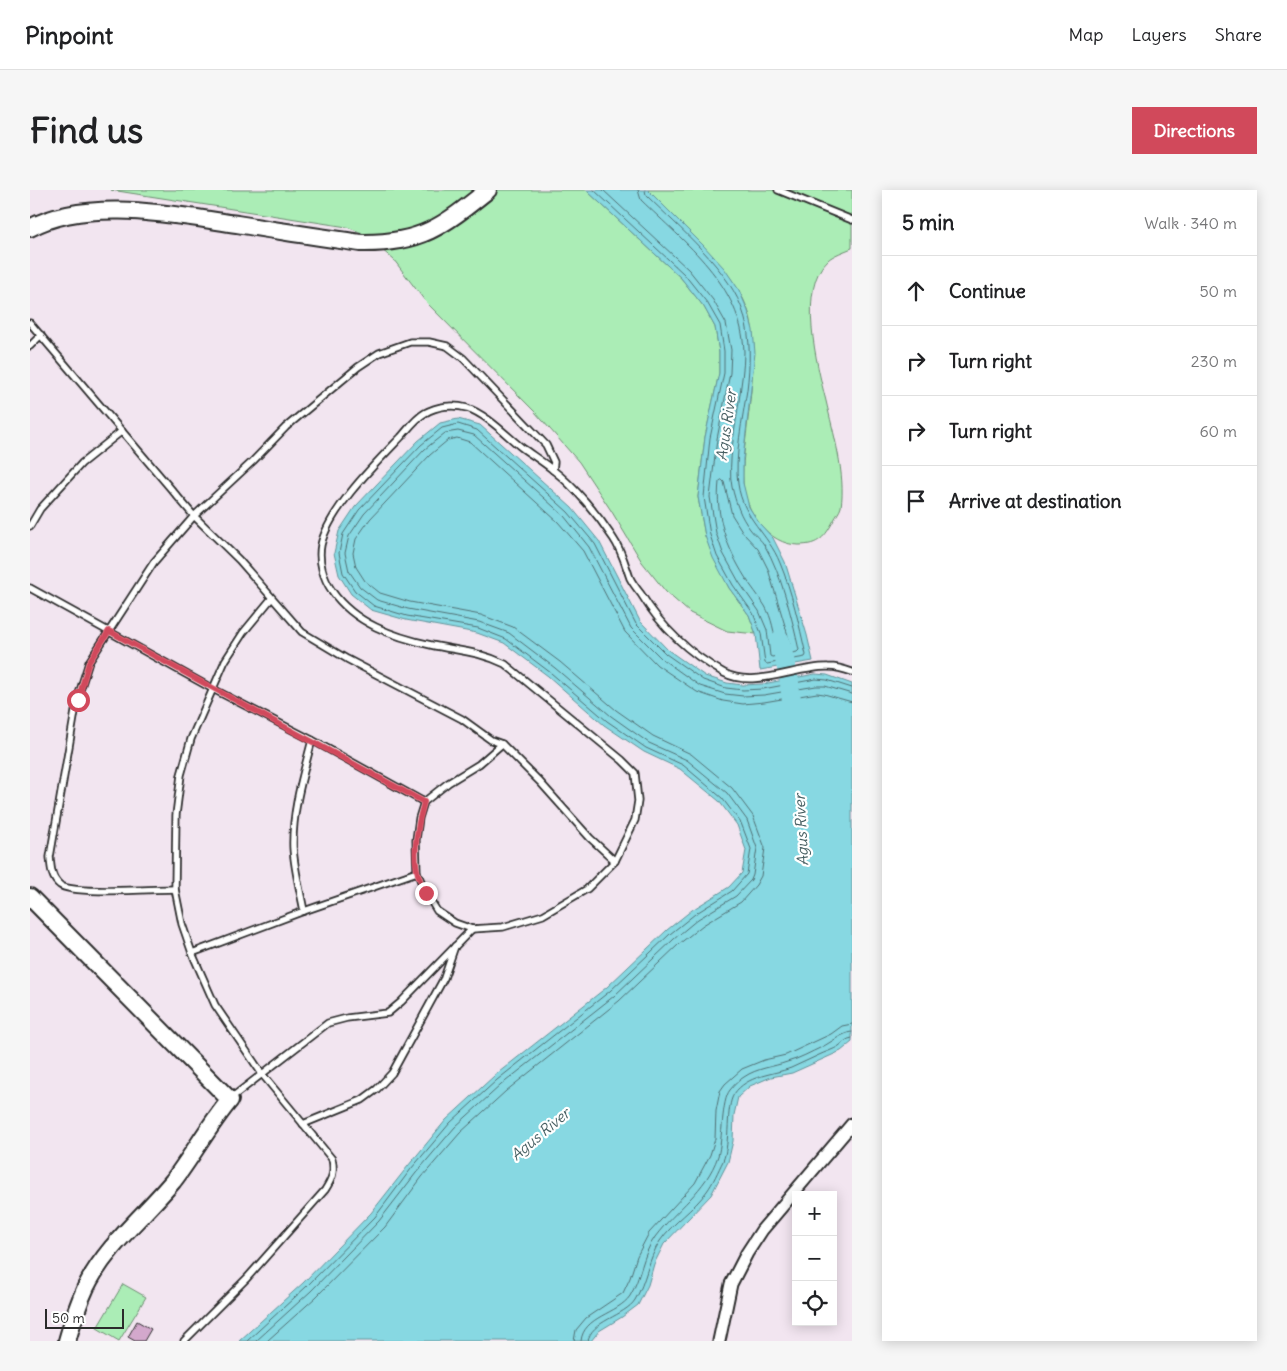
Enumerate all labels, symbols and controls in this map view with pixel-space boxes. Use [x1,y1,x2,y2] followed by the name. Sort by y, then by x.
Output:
[25,20,113,50] text: Pinpoint
[1068,23,1103,46] text: Map
[1131,23,1187,46] text: Layers
[1215,23,1262,46] text: Share
[1132,107,1257,154] button: Directions
[30,108,143,152] text: Find us
[902,209,954,236] text: 5 min
[1144,213,1237,233] text: Walk · 340 m
[902,277,930,305] icon: ahead
[949,279,1026,303] text: Continue
[1199,281,1237,301] text: 50 m
[902,347,930,375] icon: right
[949,349,1032,373] text: Turn right
[1191,351,1237,371] text: 230 m
[712,386,741,462] water label: Agus River
[902,417,930,445] icon: right
[949,419,1032,443] text: Turn right
[1199,421,1237,441] text: 60 m
[902,487,930,515] icon: arrive
[949,489,1122,513] text: Arrive at destination
[67,689,90,712] route start
[790,792,812,866] water label: Agus River
[415,882,438,905] route end
[506,1103,575,1164] water label: Agus River
[792,1191,837,1326] map controls
[792,1191,837,1236] button: +
[792,1236,837,1281] button: −
[792,1281,837,1326] button: locate
[45,1306,124,1329] scale bar
[52,1309,85,1327] text: 50 m

